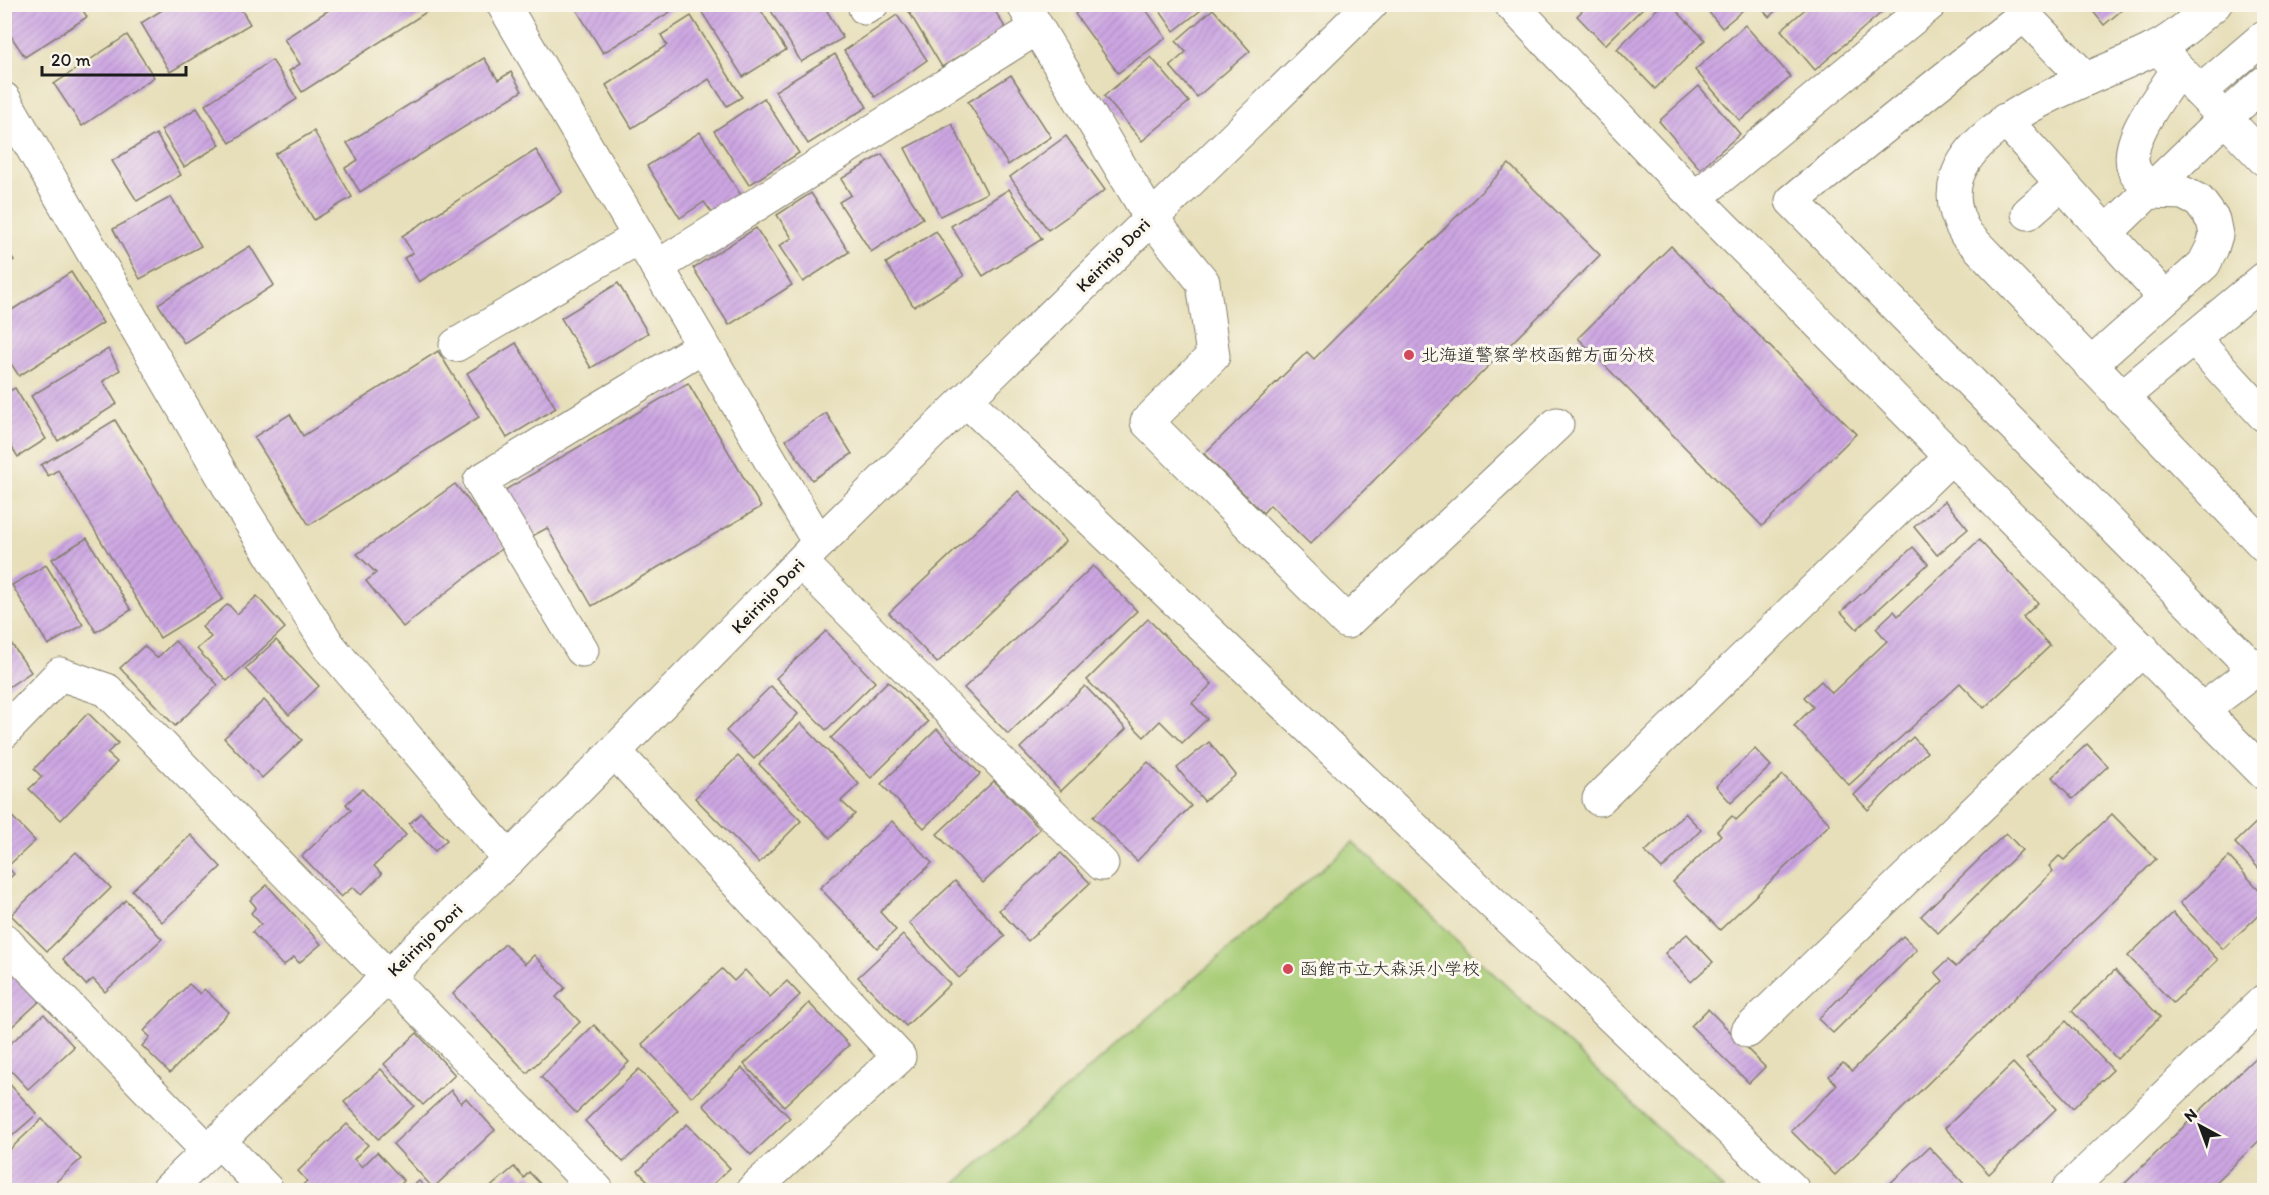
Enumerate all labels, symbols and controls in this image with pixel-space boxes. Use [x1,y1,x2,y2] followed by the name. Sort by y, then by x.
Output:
[42,39,186,77] scale bar
[51,49,91,71] text: 20 m
[1071,213,1155,297] street label: Keirinjo Dori
[1421,344,1655,366] place label: 北海道警察学校函館方面分校
[1402,348,1416,362] marker: 北海道警察学校函館方面分校
[727,554,809,638] street label: Keirinjo Dori
[383,899,467,981] street label: Keirinjo Dori
[1300,958,1480,980] place label: 函館市立大森浜小学校
[1281,962,1295,976] marker: 函館市立大森浜小学校
[2170,1096,2230,1156] north arrow
[2180,1104,2201,1126] text: N

